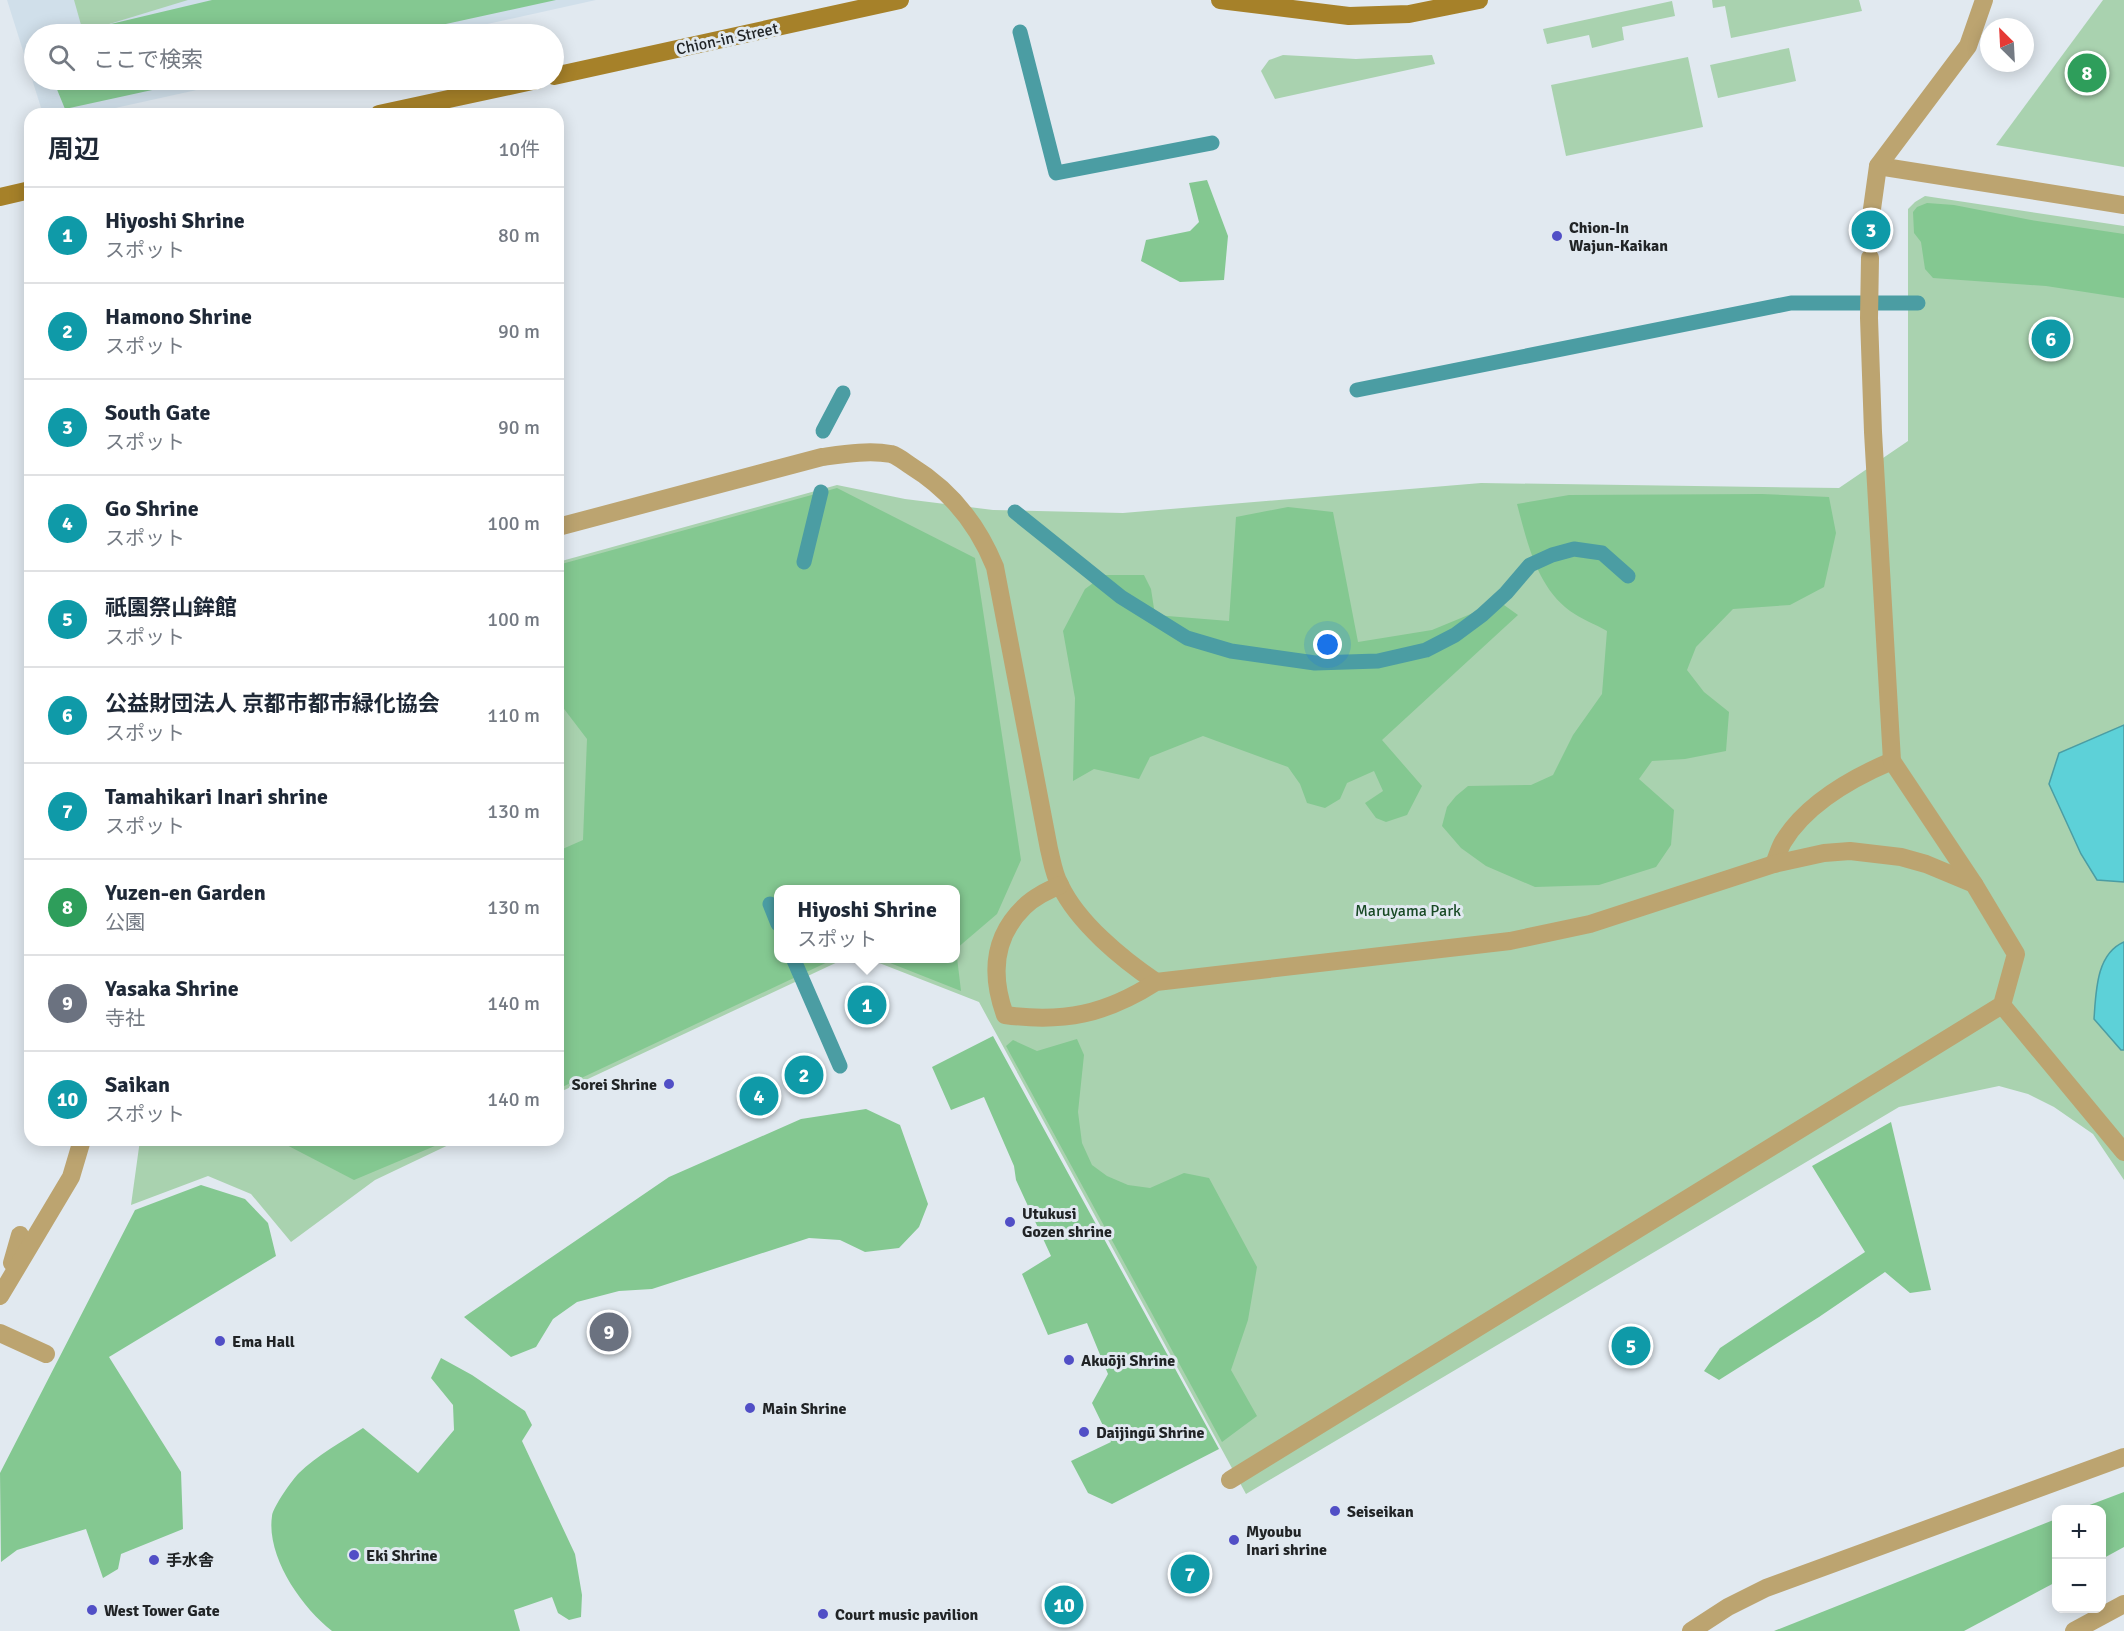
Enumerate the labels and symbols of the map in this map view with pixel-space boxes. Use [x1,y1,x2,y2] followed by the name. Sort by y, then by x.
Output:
[674,18,780,60] street label: Chion-in Street
[1980,18,2034,72] north arrow
[2068,50,2106,96] pin: 8
[1852,208,1890,252] pin: 3
[1569,218,1668,256] place label: Chion-In Wajun-Kaikan
[1550,229,1564,243] marker: Chion-In Wajun-Kaikan
[2032,316,2070,362] pin: 6
[1313,630,1342,659] your location
[1355,901,1461,921] park label: Maruyama Park
[848,982,886,1028] pin: 1
[784,1052,824,1098] pin: 2
[740,1074,778,1118] pin: 4
[572,1075,657,1095] place label: Sorei Shrine
[662,1077,676,1091] marker: Sorei Shrine
[1022,1204,1112,1242] place label: Utukusi Gozen shrine
[1003,1215,1017,1229] marker: Utukusi Gozen shrine
[590,1310,628,1354] pin: 9
[1612,1324,1650,1368] pin: 5
[232,1332,295,1352] place label: Ema Hall
[213,1334,227,1348] marker: Ema Hall
[1081,1351,1175,1371] place label: Akuōji Shrine
[1062,1353,1076,1367] marker: Akuōji Shrine
[762,1399,846,1419] place label: Main Shrine
[743,1401,757,1415] marker: Main Shrine
[1096,1423,1205,1443] place label: Daijingū Shrine
[1077,1425,1091,1439] marker: Daijingū Shrine
[1347,1502,1414,1522] place label: Seiseikan
[1328,1504,1342,1518] marker: Seiseikan
[1246,1522,1327,1560] place label: Myoubu Inari shrine
[1227,1533,1241,1547] marker: Myoubu Inari shrine
[366,1546,438,1566] place label: Eki Shrine
[347,1548,361,1562] marker: Eki Shrine
[166,1551,214,1571] place label: 手水舎
[1170,1552,1210,1596] pin: 7
[147,1553,161,1567] marker: 手水舎
[1044,1582,1084,1628] pin: 10
[104,1601,220,1621] place label: West Tower Gate
[85,1603,99,1617] marker: West Tower Gate
[835,1605,979,1625] place label: Court music pavilion
[816,1607,830,1621] marker: Court music pavilion

